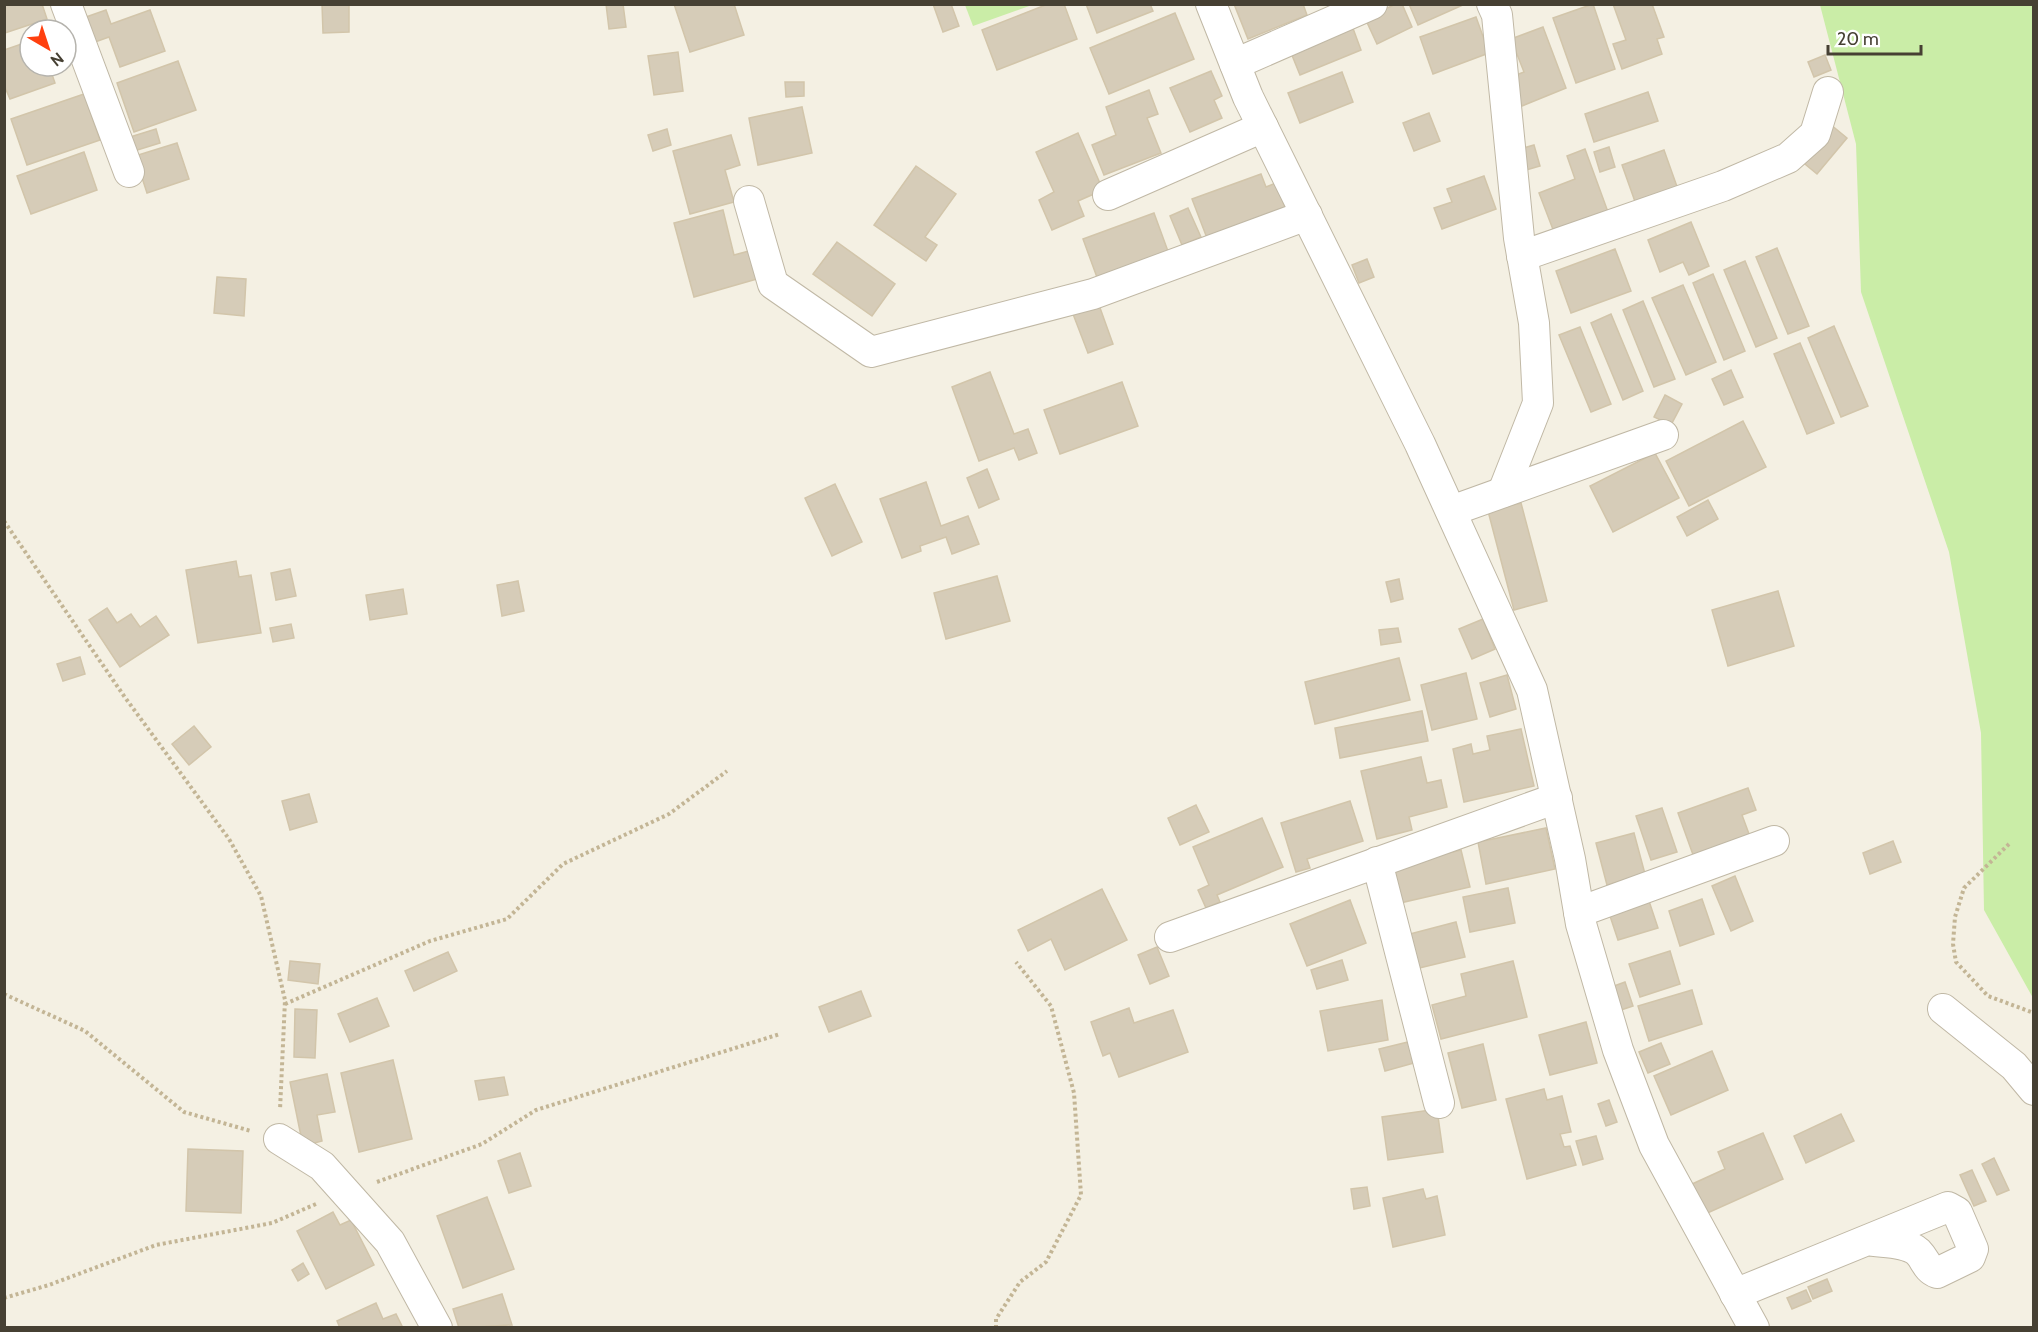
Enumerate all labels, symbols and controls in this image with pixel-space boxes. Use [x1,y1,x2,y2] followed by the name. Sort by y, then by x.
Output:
[18,18,78,78] north arrow
[1828,18,1921,56] scale bar
[1837,28,1879,50] text: 20 m
[47,48,67,70] text: N

